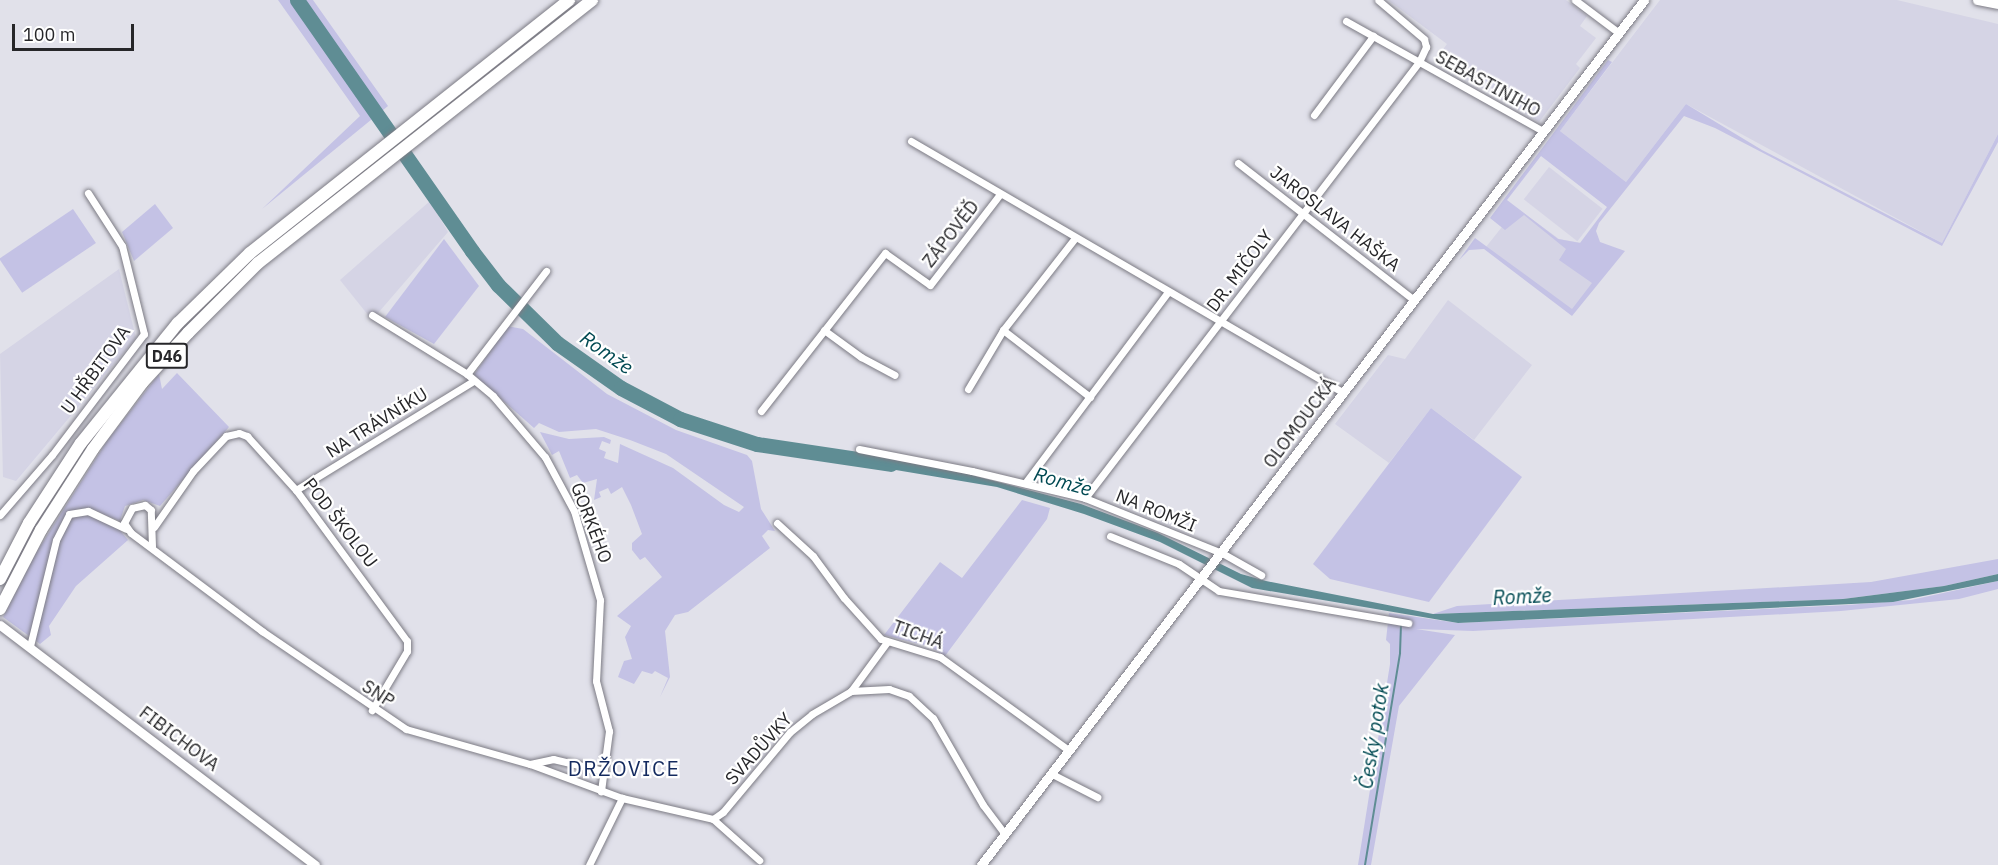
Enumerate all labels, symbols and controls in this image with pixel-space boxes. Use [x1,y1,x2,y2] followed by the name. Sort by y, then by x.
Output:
[15,12,136,50] scale bar
[23,23,75,46] text: 100 m
[1432,46,1544,122] street label: SEBASTINIHO
[1266,162,1404,276] street label: JAROSLAVA HAŠKA
[918,196,984,272] street label: ZÁPOVĚĎ
[1202,226,1278,316] street label: DR. MIČOLY
[57,322,135,418] street label: U HŘBITOVA
[576,325,638,379] water label: Romže
[144,343,190,369] road number: D46
[1259,374,1341,472] street label: OLOMOUCKÁ
[322,383,432,463] street label: NA TRÁVNÍKU
[1031,461,1095,501] water label: Romže
[298,474,382,572] street label: POD ŠKOLOU
[566,480,616,566] street label: GORKÉHO
[1113,485,1199,537] street label: NA ROMŽI
[1492,582,1552,610] water label: Romže
[889,616,947,654] street label: TICHÁ
[358,676,398,712] street label: SNP
[1353,682,1393,790] water label: Český potok
[135,702,223,776] street label: FIBICHOVA
[721,709,797,789] street label: SVADŮVKY
[568,755,680,781] district label: DRŽOVICE

